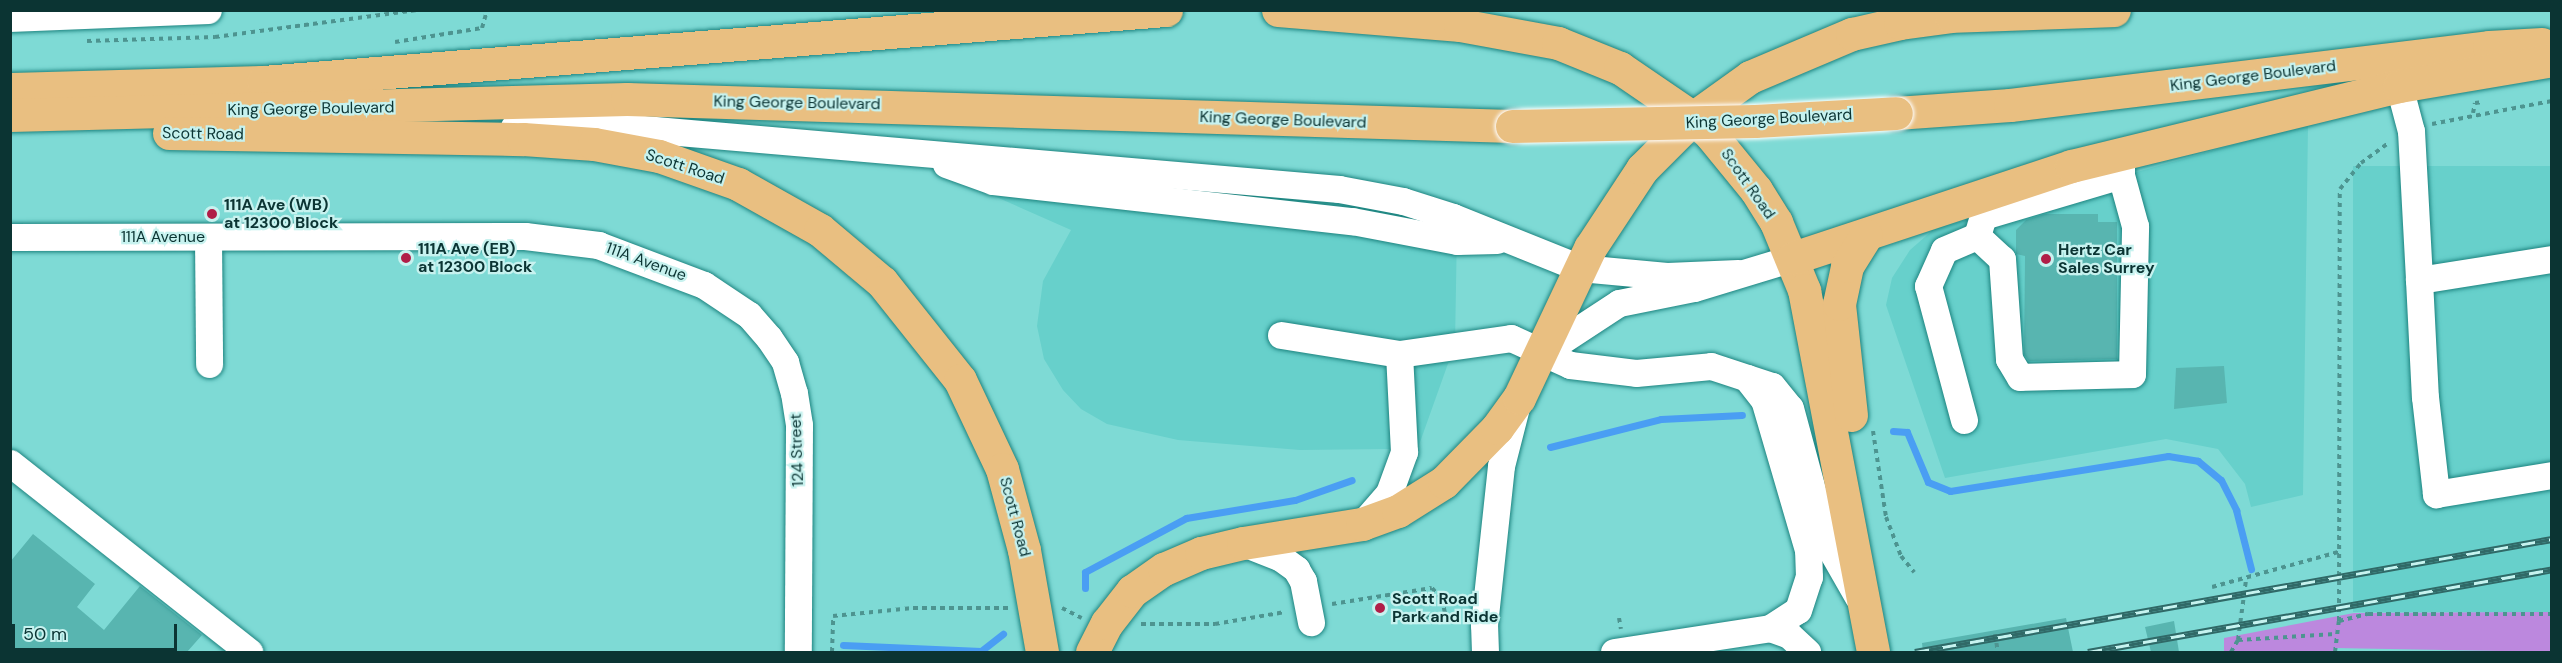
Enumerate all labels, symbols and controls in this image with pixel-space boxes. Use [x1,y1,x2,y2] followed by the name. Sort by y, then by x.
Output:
[2169,56,2337,96] street label: King George Boulevard
[713,92,881,114] street label: King George Boulevard
[227,98,395,120] street label: King George Boulevard
[1685,105,1853,133] street label: King George Boulevard
[1199,107,1367,133] street label: King George Boulevard
[162,124,244,144] street label: Scott Road
[643,145,727,189] street label: Scott Road
[1717,145,1779,223] street label: Scott Road
[224,195,338,233] place label: 111A Ave (WB) at 12300 Block
[205,207,219,221] marker: 111A Ave (WB) at 12300 Block
[121,227,205,247] street label: 111A Avenue
[418,239,532,277] place label: 111A Ave (EB) at 12300 Block
[603,239,689,285] street label: 111A Avenue
[2058,240,2155,278] place label: Hertz Car Sales Surrey
[399,251,413,265] marker: 111A Ave (EB) at 12300 Block
[2039,252,2053,266] marker: Hertz Car Sales Surrey
[786,413,808,487] street label: 124 Street
[995,475,1035,559] street label: Scott Road
[1392,589,1498,627] place label: Scott Road Park and Ride
[1373,601,1387,615] marker: Scott Road Park and Ride
[15,612,180,650] scale bar
[23,622,67,646] text: 50 m

